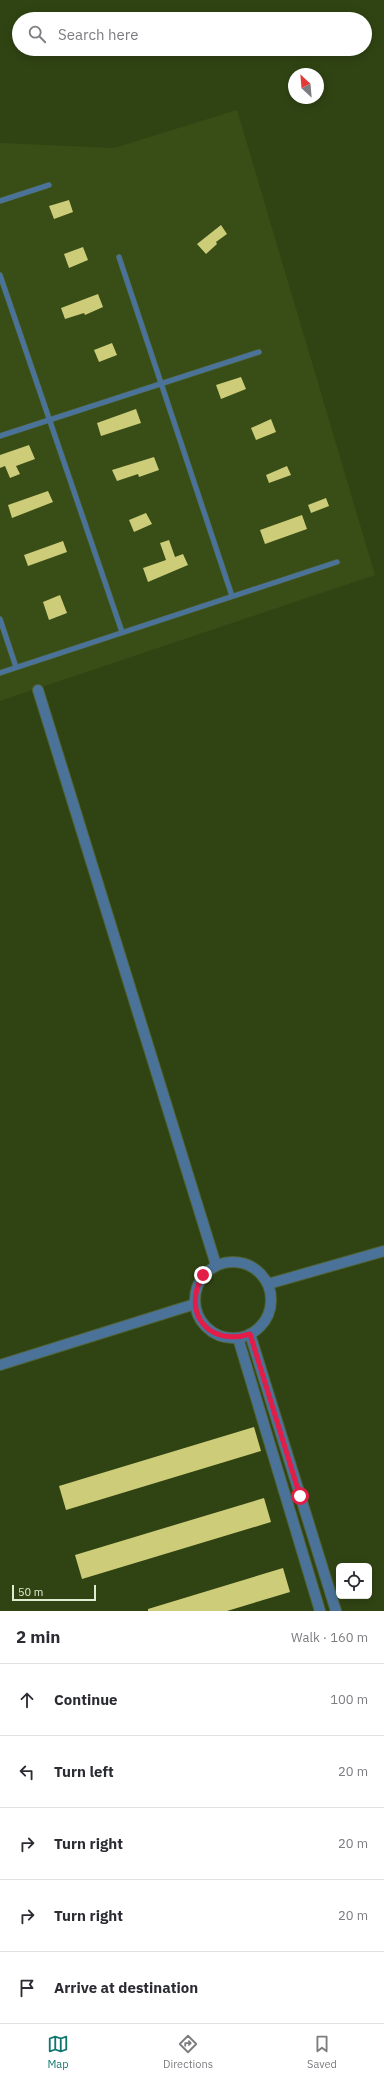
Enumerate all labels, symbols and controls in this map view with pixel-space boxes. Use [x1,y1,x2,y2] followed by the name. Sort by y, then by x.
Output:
[12,12,372,56] search box
[26,23,48,45] icon: search
[58,25,138,44] text: Search here
[288,68,324,104] north arrow
[194,1266,212,1284] route end
[291,1487,309,1505] route start
[336,1563,372,1599] map controls
[336,1563,372,1599] button: locate
[12,1583,96,1602] scale bar
[18,1585,43,1599] text: 50 m
[16,1626,60,1648] text: 2 min
[291,1629,368,1646] text: Walk · 160 m
[16,1689,38,1711] icon: ahead
[54,1690,118,1709] text: Continue
[330,1691,368,1708] text: 100 m
[16,1761,38,1783] icon: left
[54,1762,114,1781] text: Turn left
[338,1763,368,1780] text: 20 m
[16,1833,38,1855] icon: right
[54,1834,123,1853] text: Turn right
[338,1835,368,1852] text: 20 m
[16,1905,38,1927] icon: right
[54,1906,123,1925] text: Turn right
[338,1907,368,1924] text: 20 m
[16,1977,38,1999] icon: arrive
[54,1978,198,1997] text: Arrive at destination
[47,2033,69,2071] tab: Map
[163,2033,213,2071] tab: Directions
[307,2033,337,2071] tab: Saved

